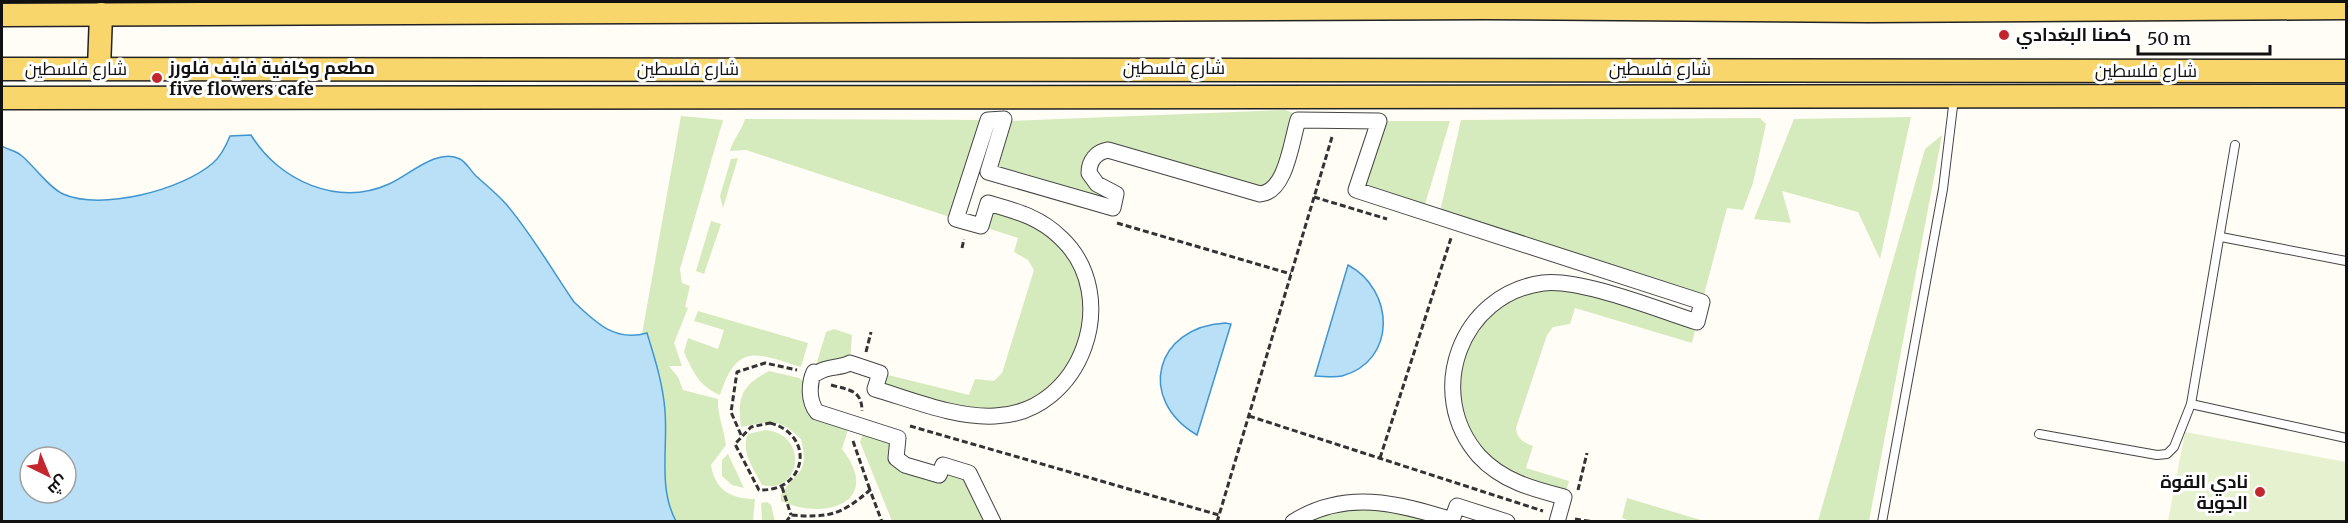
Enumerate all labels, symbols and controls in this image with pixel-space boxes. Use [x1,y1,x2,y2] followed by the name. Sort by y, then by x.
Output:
[2138,18,2270,56] scale bar
[2016,23,2131,49] place label: كصنا البغدادي
[2147,27,2191,50] text: 50 m
[1997,28,2011,42] marker: كصنا البغدادي
[168,56,375,100] place label: مطعم وكافية فايف فلورز five flowers cafe
[1123,56,1225,80] street label: شارع فلسطين
[25,57,127,81] street label: شارع فلسطين
[637,57,739,81] street label: شارع فلسطين
[1609,57,1711,81] street label: شارع فلسطين
[2095,59,2197,83] street label: شارع فلسطين
[150,71,164,85] marker: مطعم وكافية فايف فلورز five flowers cafe
[18,445,78,505] north arrow
[2160,470,2248,514] place label: نادي القوة الجوية
[44,472,73,500] text: ش
[2253,485,2267,499] marker: نادي القوة الجوية

